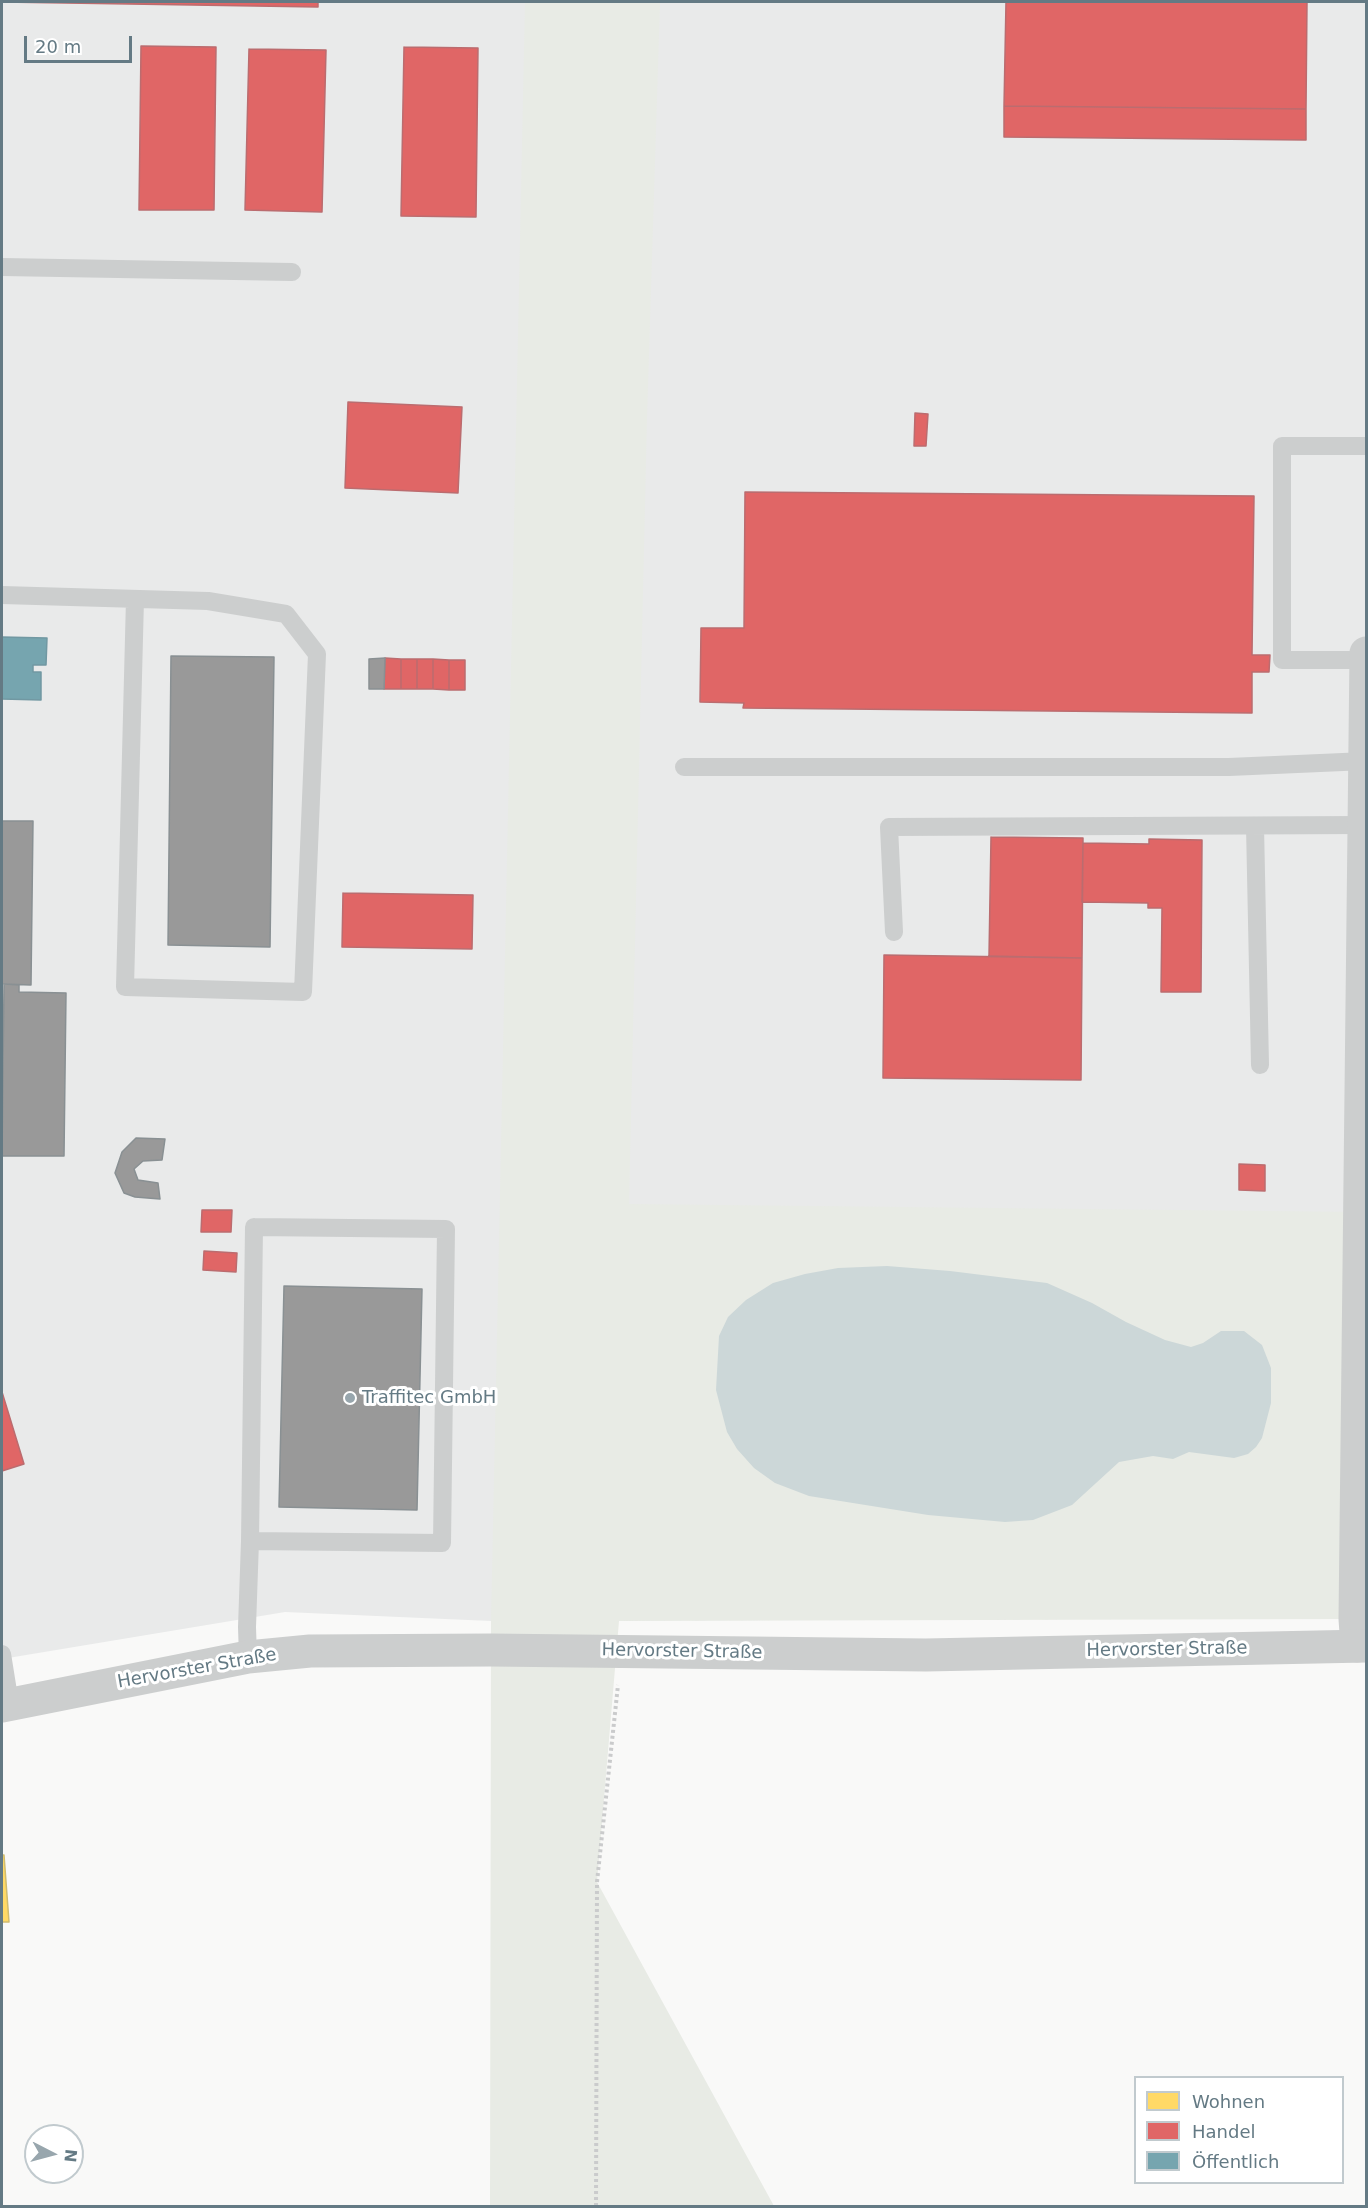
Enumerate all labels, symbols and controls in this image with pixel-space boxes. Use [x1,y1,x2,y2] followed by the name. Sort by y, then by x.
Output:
[27,24,135,62] scale bar
[35,36,81,57] text: 20 m
[362,1387,496,1409] place label: Traffitec GmbH
[343,1391,357,1405] marker: Traffitec GmbH
[1086,1638,1248,1662] street label: Hervorster Straße
[601,1640,763,1664] street label: Hervorster Straße
[116,1644,278,1694] street label: Hervorster Straße
[1134,2076,1344,2184] legend
[1192,2091,1265,2112] text: Wohnen
[1192,2121,1255,2142] text: Handel
[24,2124,84,2184] north arrow
[60,2148,81,2163] text: N
[1192,2151,1279,2172] text: Öffentlich

